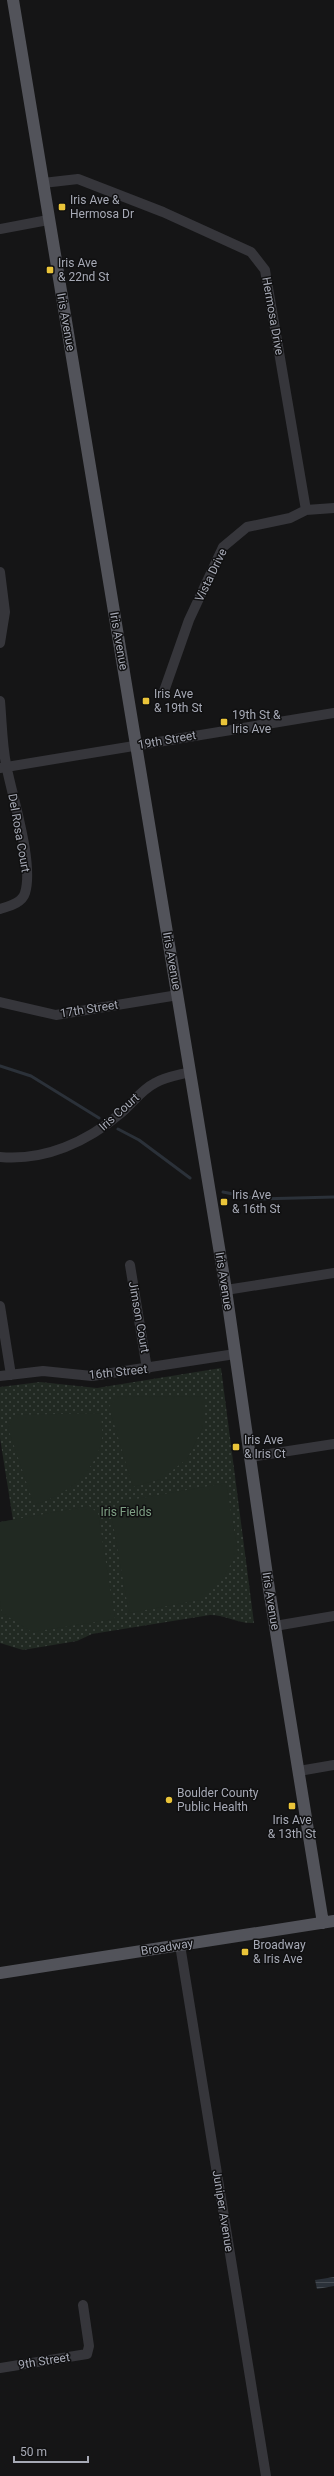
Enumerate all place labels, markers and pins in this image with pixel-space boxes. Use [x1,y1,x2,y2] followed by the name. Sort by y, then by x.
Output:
[70,193,134,221] place label: Iris Ave & Hermosa Dr
[57,202,67,212] marker: Iris Ave & Hermosa Dr
[58,256,109,284] place label: Iris Ave & 22nd St
[45,265,55,275] marker: Iris Ave & 22nd St
[154,687,203,715] place label: Iris Ave & 19th St
[141,696,151,706] marker: Iris Ave & 19th St
[232,708,281,736] place label: 19th St & Iris Ave
[219,717,229,727] marker: 19th St & Iris Ave
[232,1188,281,1216] place label: Iris Ave & 16th St
[219,1197,229,1207] marker: Iris Ave & 16th St
[244,1433,286,1461] place label: Iris Ave & Iris Ct
[231,1442,241,1452] marker: Iris Ave & Iris Ct
[177,1786,259,1814] place label: Boulder County Public Health
[164,1795,174,1805] marker: Boulder County Public Health
[287,1801,297,1811] marker: Iris Ave & 13th St
[268,1813,316,1841] place label: Iris Ave & 13th St
[253,1938,306,1966] place label: Broadway & Iris Ave
[240,1947,250,1957] marker: Broadway & Iris Ave

